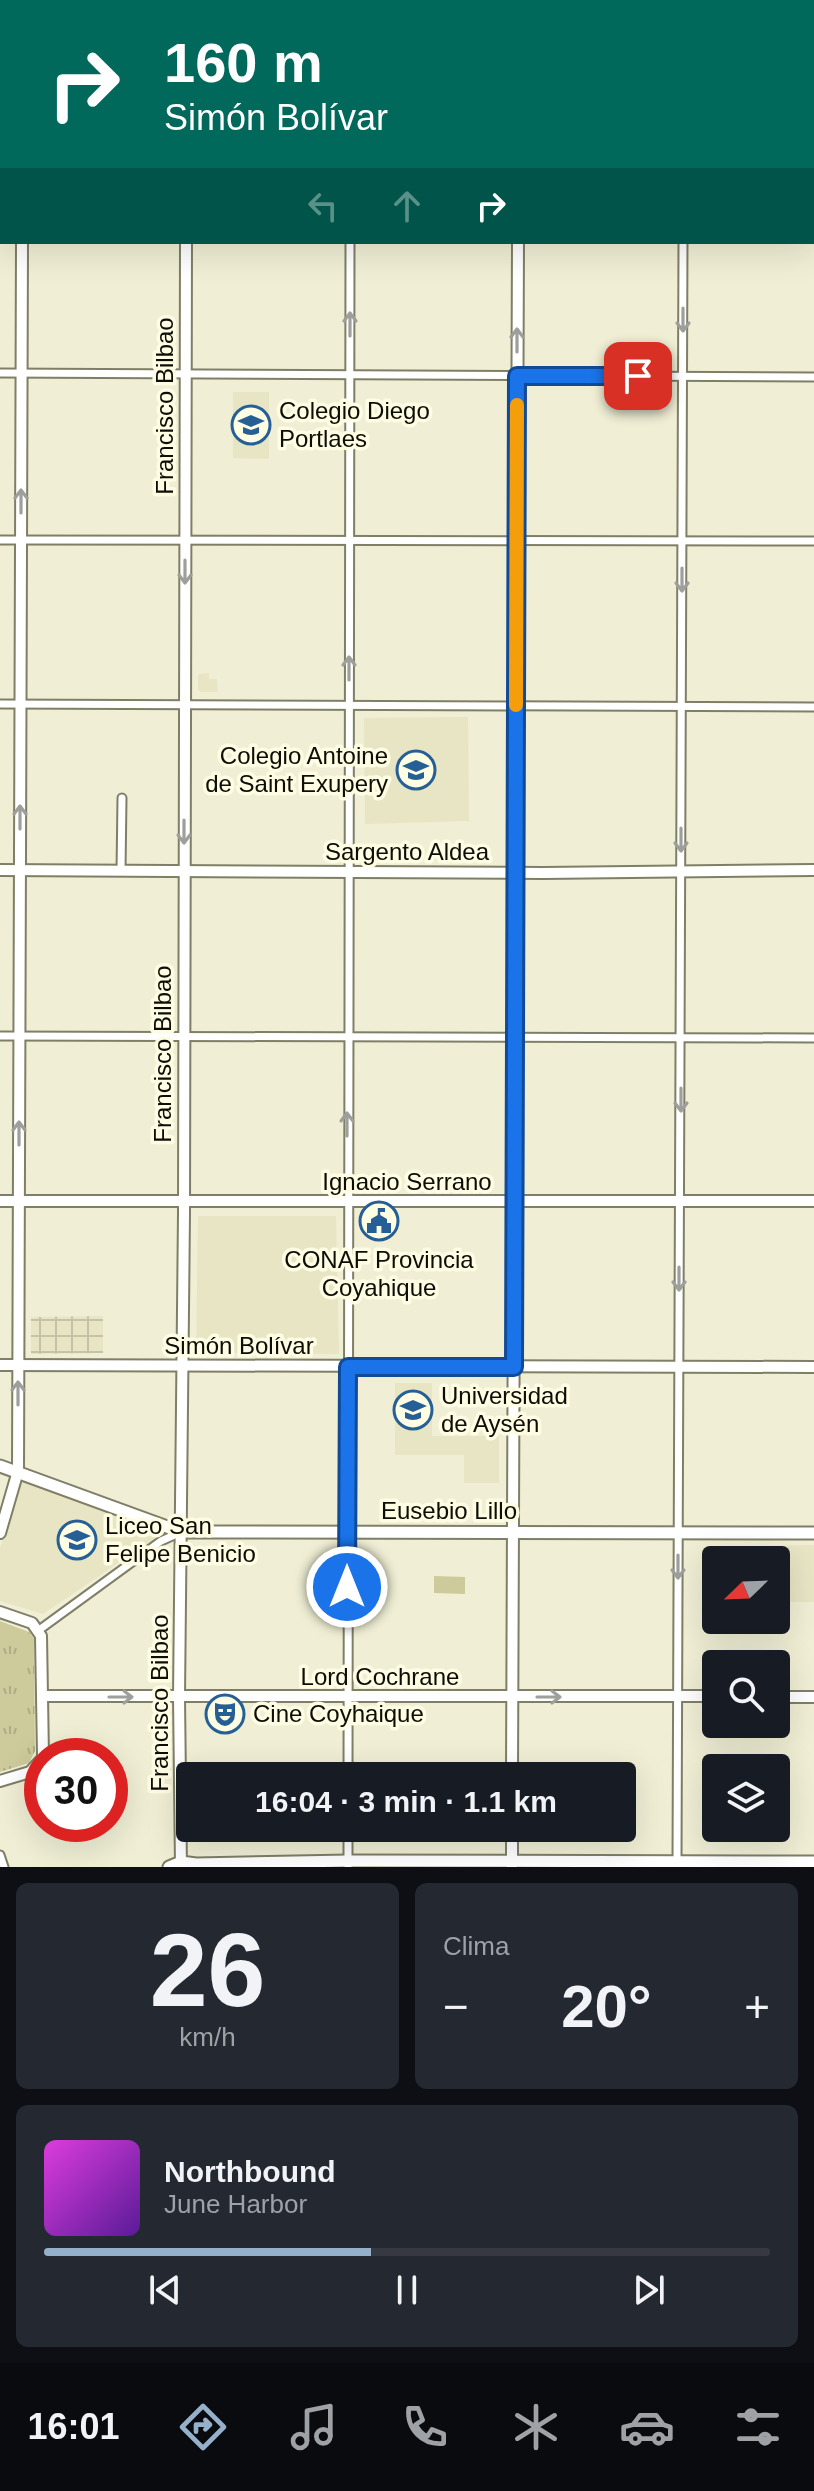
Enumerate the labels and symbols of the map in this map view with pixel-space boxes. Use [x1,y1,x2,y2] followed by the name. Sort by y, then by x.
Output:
[675,306,691,333] one-way arrow
[342,311,358,338] one-way arrow
[151,317,178,495] street label: Francisco Bilbao
[509,327,525,354] one-way arrow
[604,342,672,410] pin
[279,397,430,452] place label: Colegio Diego Portlaes
[230,404,272,446] school or university icon: Colegio Diego Portlaes
[13,488,29,515] one-way arrow
[177,558,193,585] one-way arrow
[674,566,690,593] one-way arrow
[341,655,357,682] one-way arrow
[205,742,388,797] place label: Colegio Antoine de Saint Exupery
[395,749,437,791] school or university icon: Colegio Antoine de Saint Exupery
[12,804,28,831] one-way arrow
[176,818,192,845] one-way arrow
[673,826,689,853] one-way arrow
[325,838,490,865] street label: Sargento Aldea
[149,965,176,1143] street label: Francisco Bilbao
[673,1086,688,1113] one-way arrow
[339,1111,355,1138] one-way arrow
[11,1120,27,1147] one-way arrow
[322,1168,492,1195] street label: Ignacio Serrano
[358,1200,400,1242] public building icon: CONAF Provincia Coyahique
[284,1246,474,1301] place label: CONAF Provincia Coyahique
[671,1265,687,1292] one-way arrow
[164,1332,314,1359] street label: Simón Bolívar
[10,1380,26,1407] one-way arrow
[441,1382,568,1437] place label: Universidad de Aysén
[392,1389,434,1431] school or university icon: Universidad de Aysén
[381,1497,517,1524] street label: Eusebio Lillo
[105,1512,256,1567] place label: Liceo San Felipe Benicio
[56,1519,98,1561] school or university icon: Liceo San Felipe Benicio
[305,1545,389,1629] position arrow
[702,1546,790,1634] north arrow
[670,1553,686,1580] one-way arrow
[146,1614,173,1792] street label: Francisco Bilbao
[301,1663,459,1690] street label: Lord Cochrane
[107,1689,134,1705] one-way arrow
[535,1689,562,1705] one-way arrow
[204,1693,246,1735] theatre icon: Cine Coyhaique
[253,1700,424,1727] place label: Cine Coyhaique
[24,1738,128,1842] speed limit sign: 30

